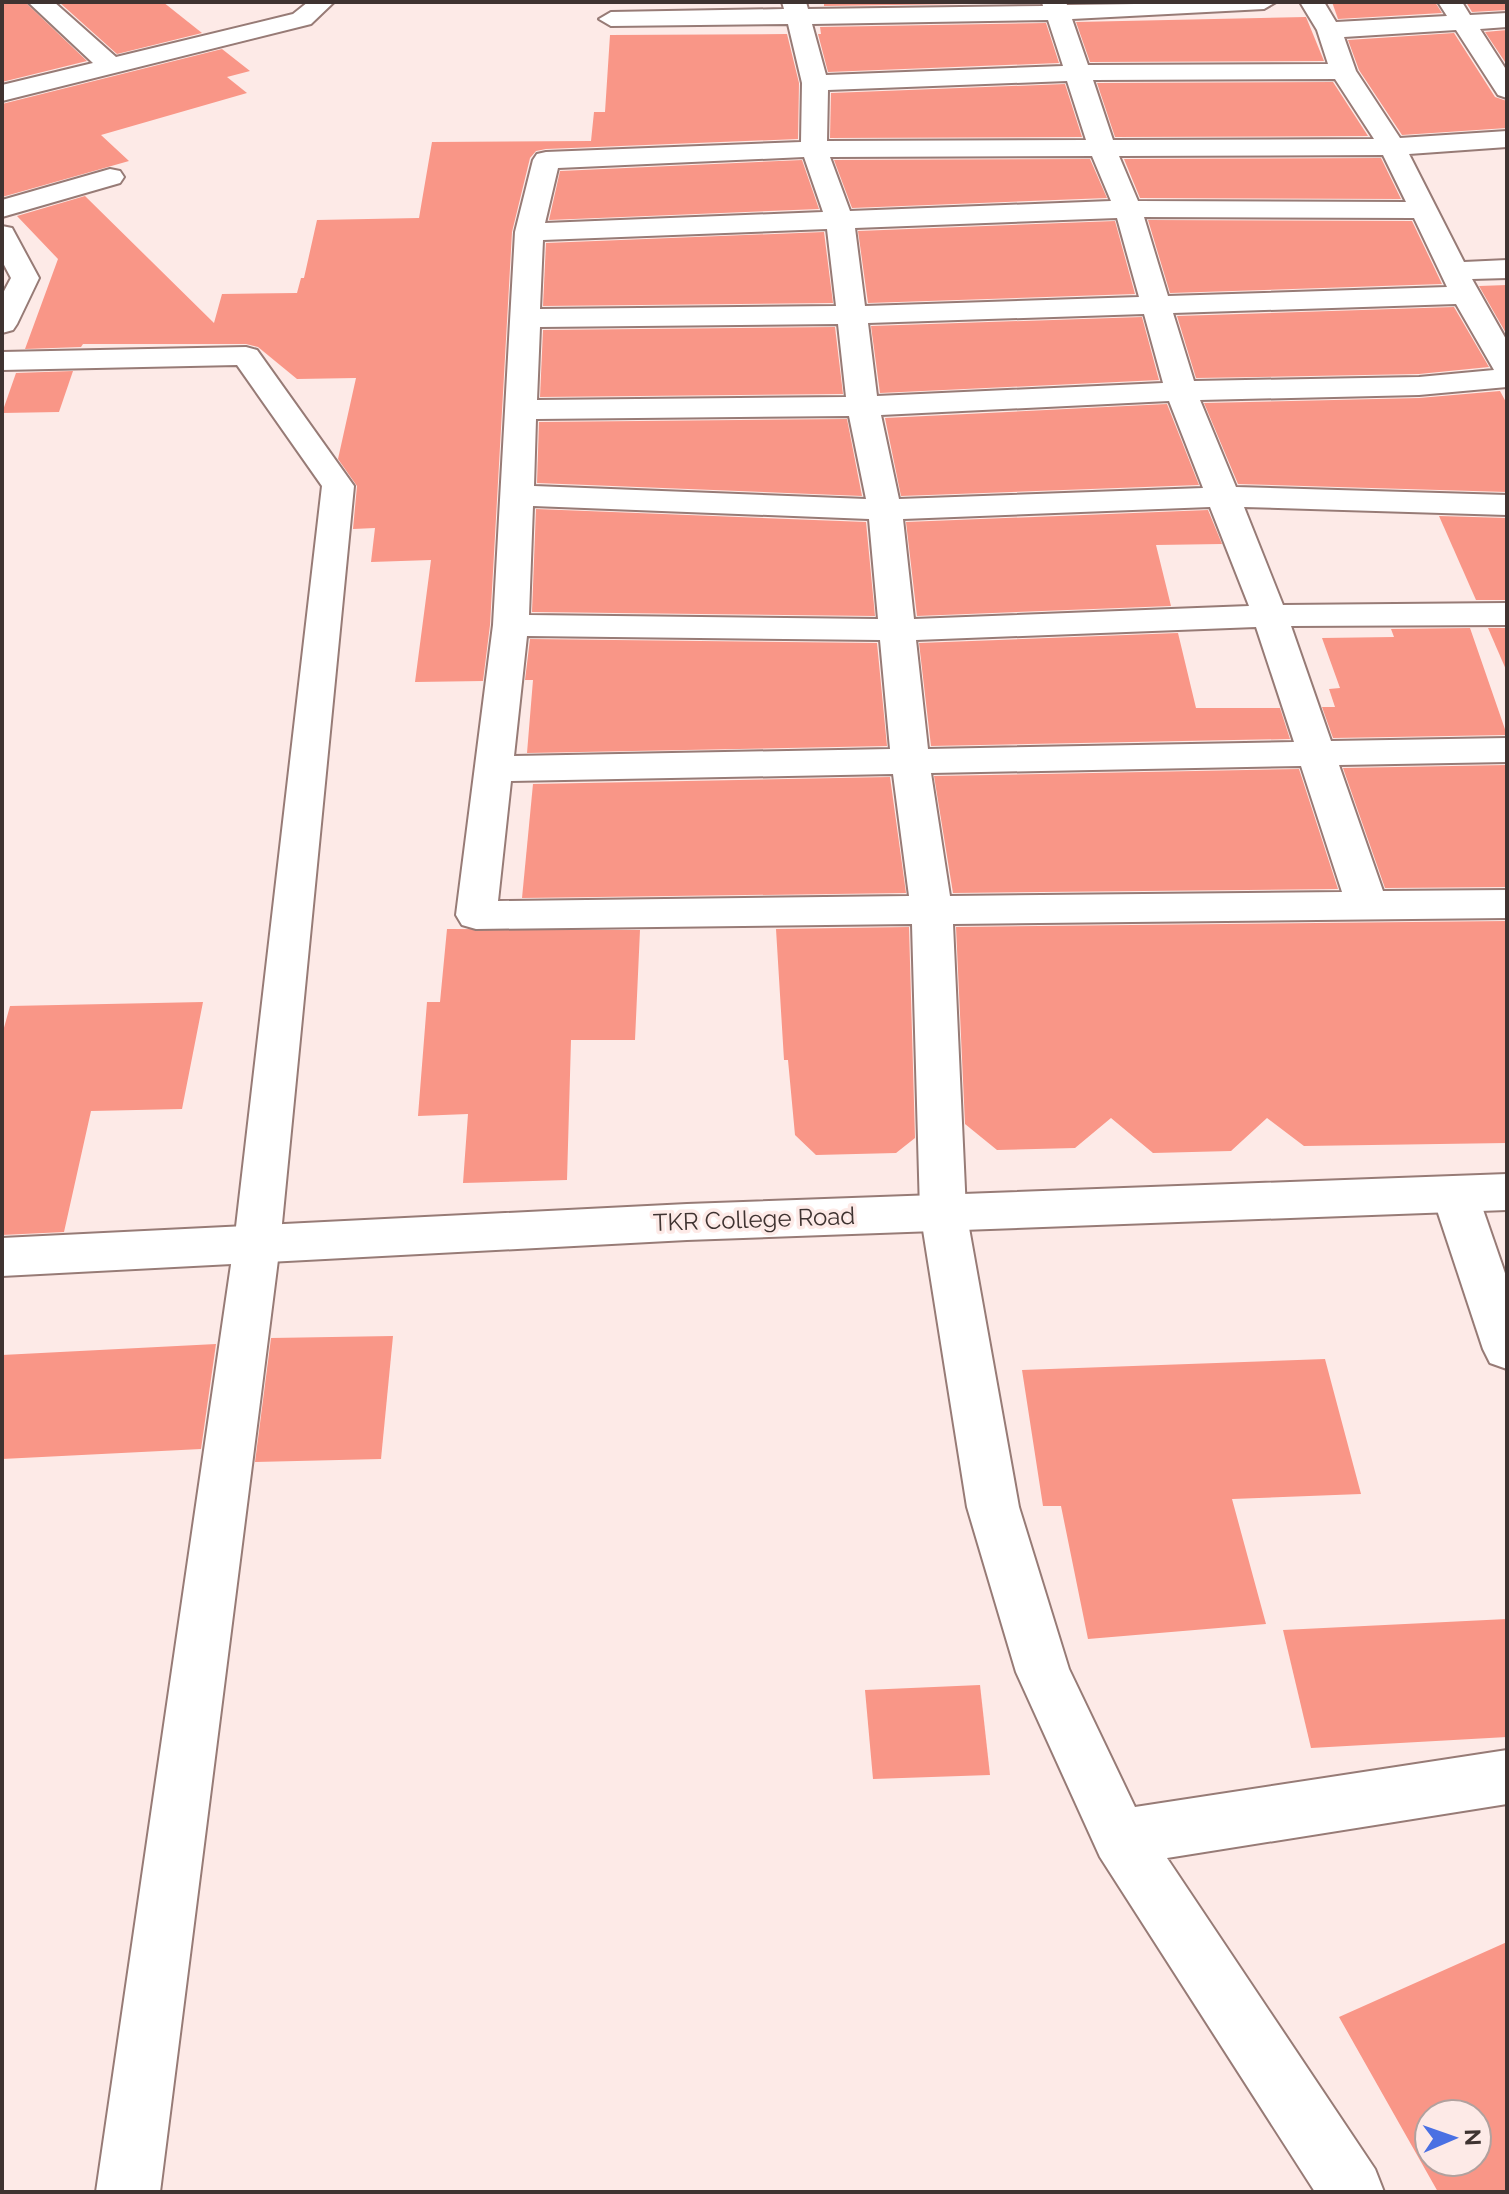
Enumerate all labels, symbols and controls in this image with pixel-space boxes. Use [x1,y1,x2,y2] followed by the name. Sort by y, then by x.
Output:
[652,1201,856,1237] street label: TKR College Road
[1413,2098,1493,2178] north arrow
[1460,2128,1486,2146] text: N

